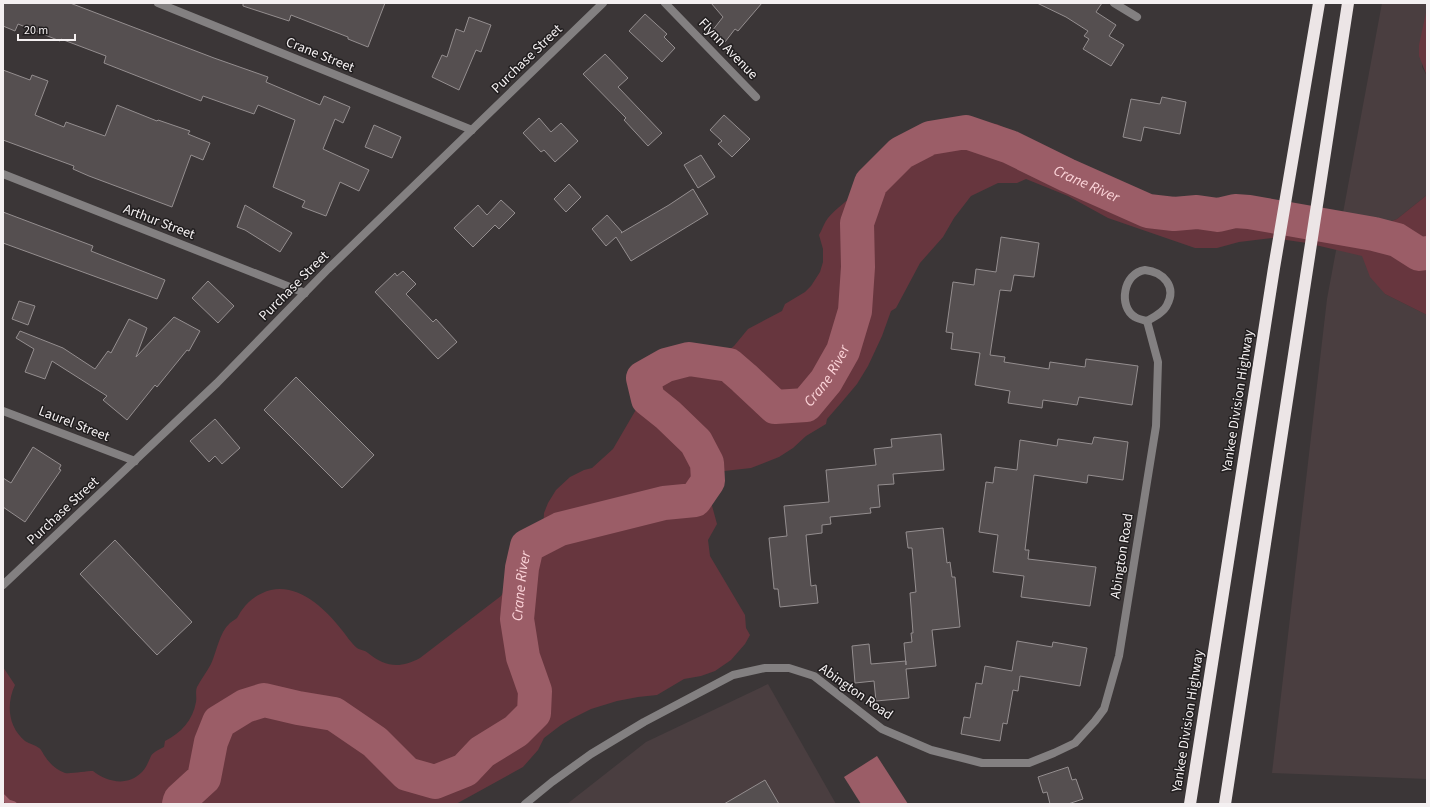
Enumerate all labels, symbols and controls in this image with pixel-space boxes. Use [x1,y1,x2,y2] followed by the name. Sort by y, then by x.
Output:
[694,14,762,84] street label: Flynn Avenue
[18,16,75,42] scale bar
[487,20,567,98] street label: Purchase Street
[24,22,48,39] text: 20 m
[283,32,357,78] street label: Crane Street
[1050,160,1124,208] water label: Crane River
[120,199,198,245] street label: Arthur Street
[254,246,334,326] street label: Purchase Street
[1217,328,1259,475] street label: Yankee Division Highway
[798,342,855,411] water label: Crane River
[36,401,113,447] street label: Laurel Street
[23,472,104,550] street label: Purchase Street
[1105,512,1139,600] street label: Abington Road
[506,548,536,622] water label: Crane River
[1167,648,1209,795] street label: Yankee Division Highway
[815,659,897,725] street label: Abington Road

